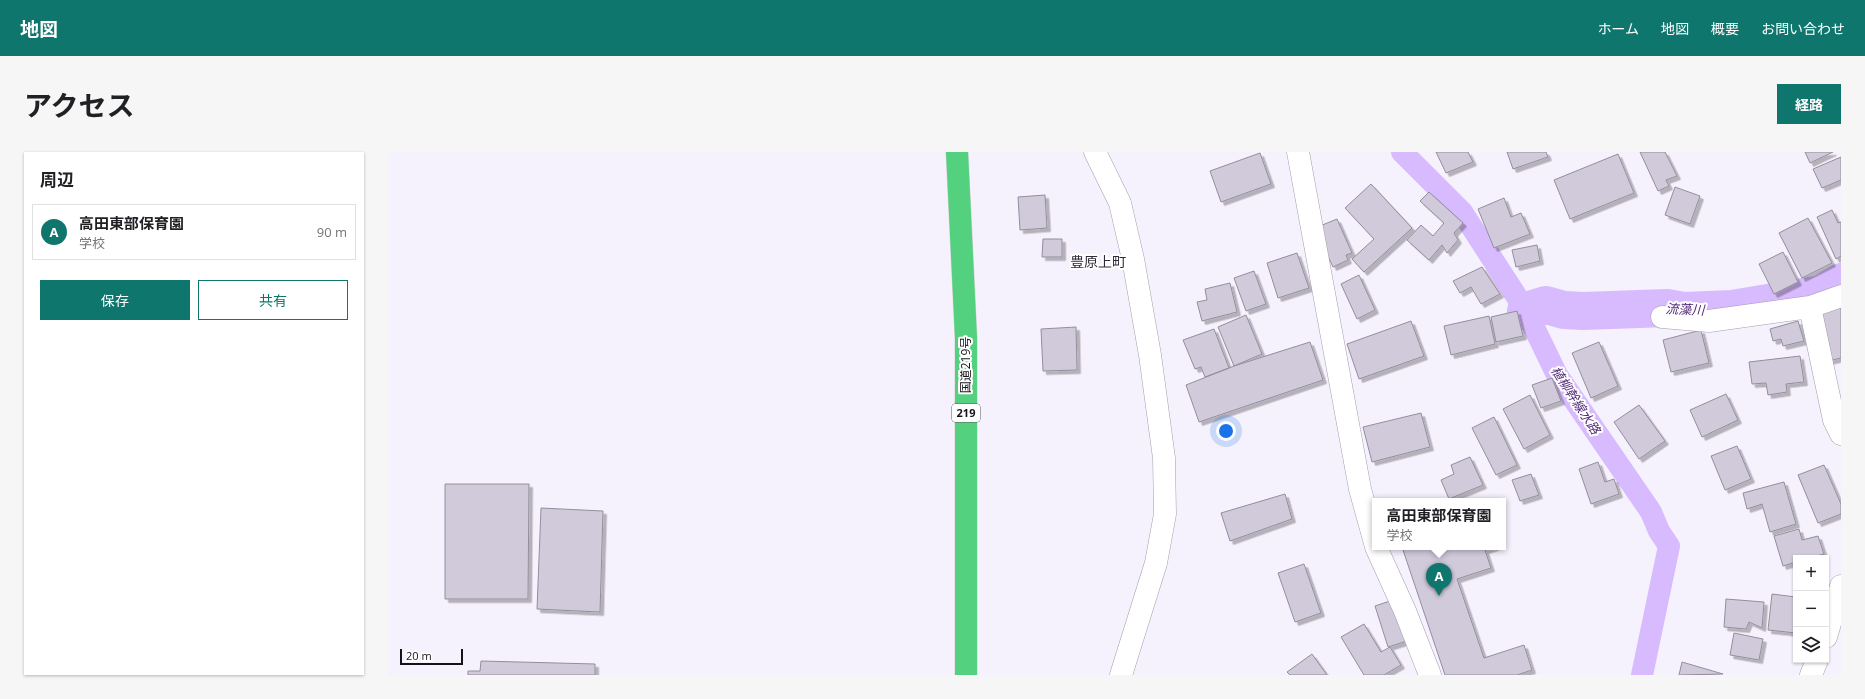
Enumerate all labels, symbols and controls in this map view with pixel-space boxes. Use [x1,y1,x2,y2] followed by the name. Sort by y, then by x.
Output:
[20,16,58,42] text: 地図
[1597,19,1639,38] text: ホーム
[1661,19,1689,38] text: 地図
[1711,19,1739,38] text: 概要
[1761,19,1845,38] text: お問い合わせ
[1777,84,1841,124] button: 経路
[24,86,135,124] text: アクセス
[40,168,74,191] text: 周辺
[79,213,184,233] text: 高田東部保育園
[50,223,58,241] text: A
[317,223,347,241] text: 90 m
[79,234,105,252] text: 学校
[1070,252,1126,271] district label: 豊原上町
[40,280,190,320] button: 保存
[198,280,348,320] button: 共有
[1665,299,1707,319] water label: 流藻川
[957,337,974,393] street label: 国道219号
[1547,362,1605,438] water label: 植柳幹線水路
[952,404,980,422] road number: 219
[1216,421,1236,441] your location
[1372,498,1506,550] popup
[1386,505,1492,525] text: 高田東部保育園
[1386,526,1413,544] text: 学校
[1793,555,1829,663] map controls
[1793,555,1829,591] button: +
[1426,563,1452,596] pin: A
[1793,591,1829,627] button: −
[1793,627,1829,663] button: layers
[400,647,463,666] scale bar
[406,648,432,663] text: 20 m

